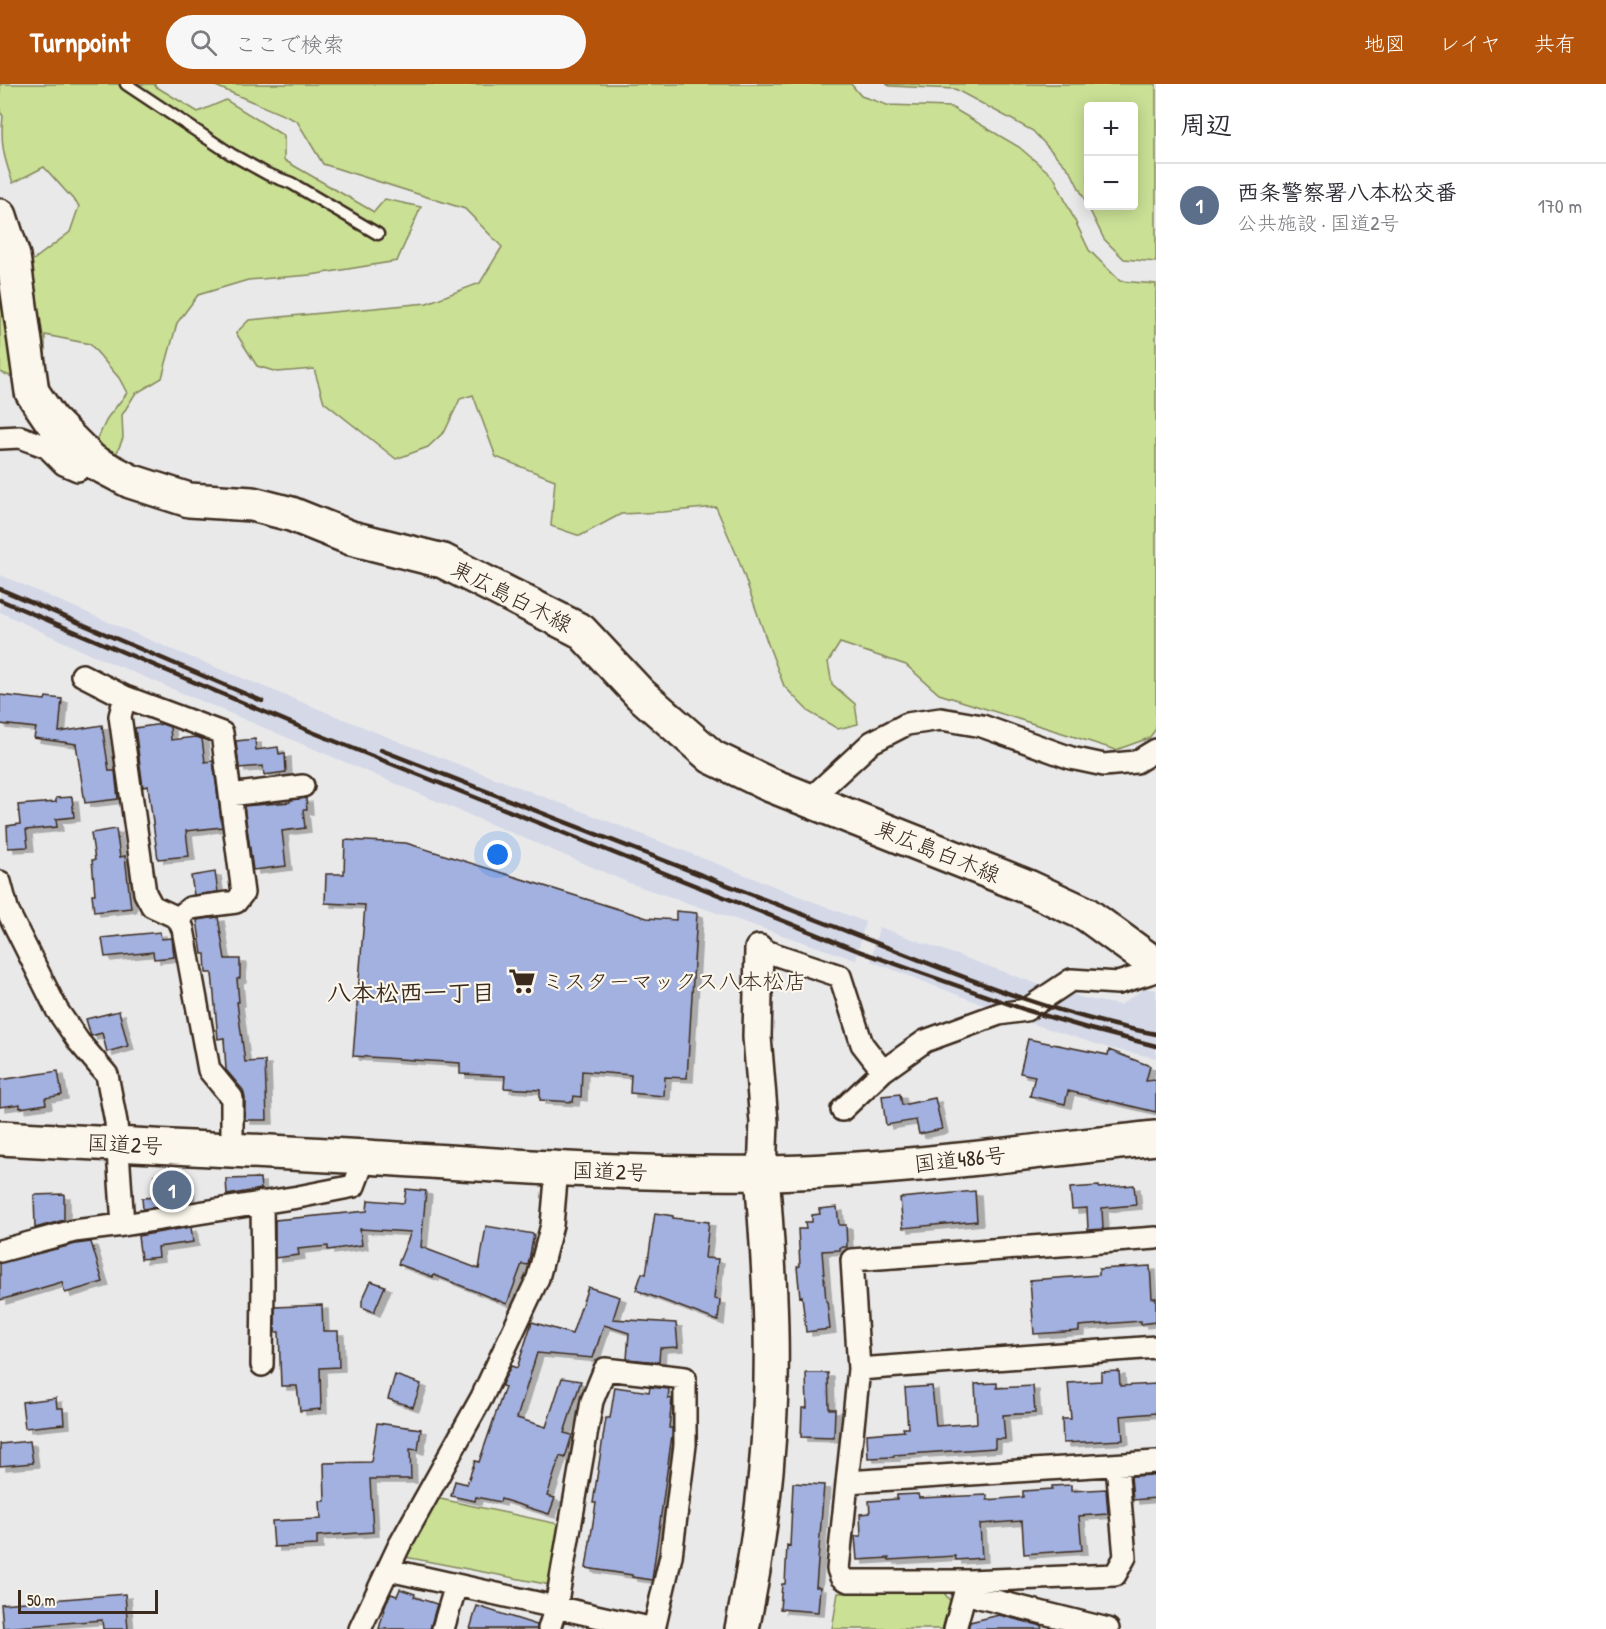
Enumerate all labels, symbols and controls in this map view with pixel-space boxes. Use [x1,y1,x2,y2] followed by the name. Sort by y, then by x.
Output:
[166,15,586,69] search box
[30,23,130,61] text: Turnpoint
[187,26,220,59] icon: search
[235,29,345,59] text: ここで検索
[1364,29,1406,58] text: 地図
[1439,29,1501,58] text: レイヤ
[1534,29,1576,58] text: 共有
[1084,102,1138,210] map controls
[1084,102,1138,156] button: +
[1180,107,1232,142] text: 周辺
[1084,156,1138,210] button: −
[1237,177,1457,207] text: 西条警察署八本松交番
[1196,192,1203,219] text: 1
[1538,192,1582,219] text: 170 m
[1237,209,1400,236] text: 公共施設 · 国道2号
[446,553,578,639] street label: 東広島白木線
[871,812,1005,890] street label: 東広島白木線
[483,840,512,869] your location
[507,966,537,996] supermarket icon: ミスターマックス八本松店
[542,966,806,996] place label: ミスターマックス八本松店
[327,976,495,1008] district label: 八本松西一丁目
[86,1127,164,1161] street label: 国道2号
[912,1139,1008,1179] street label: 国道486号
[571,1155,649,1187] street label: 国道2号
[152,1168,192,1212] pin: 1
[18,1587,158,1614] scale bar
[27,1589,56,1611] text: 50 m

